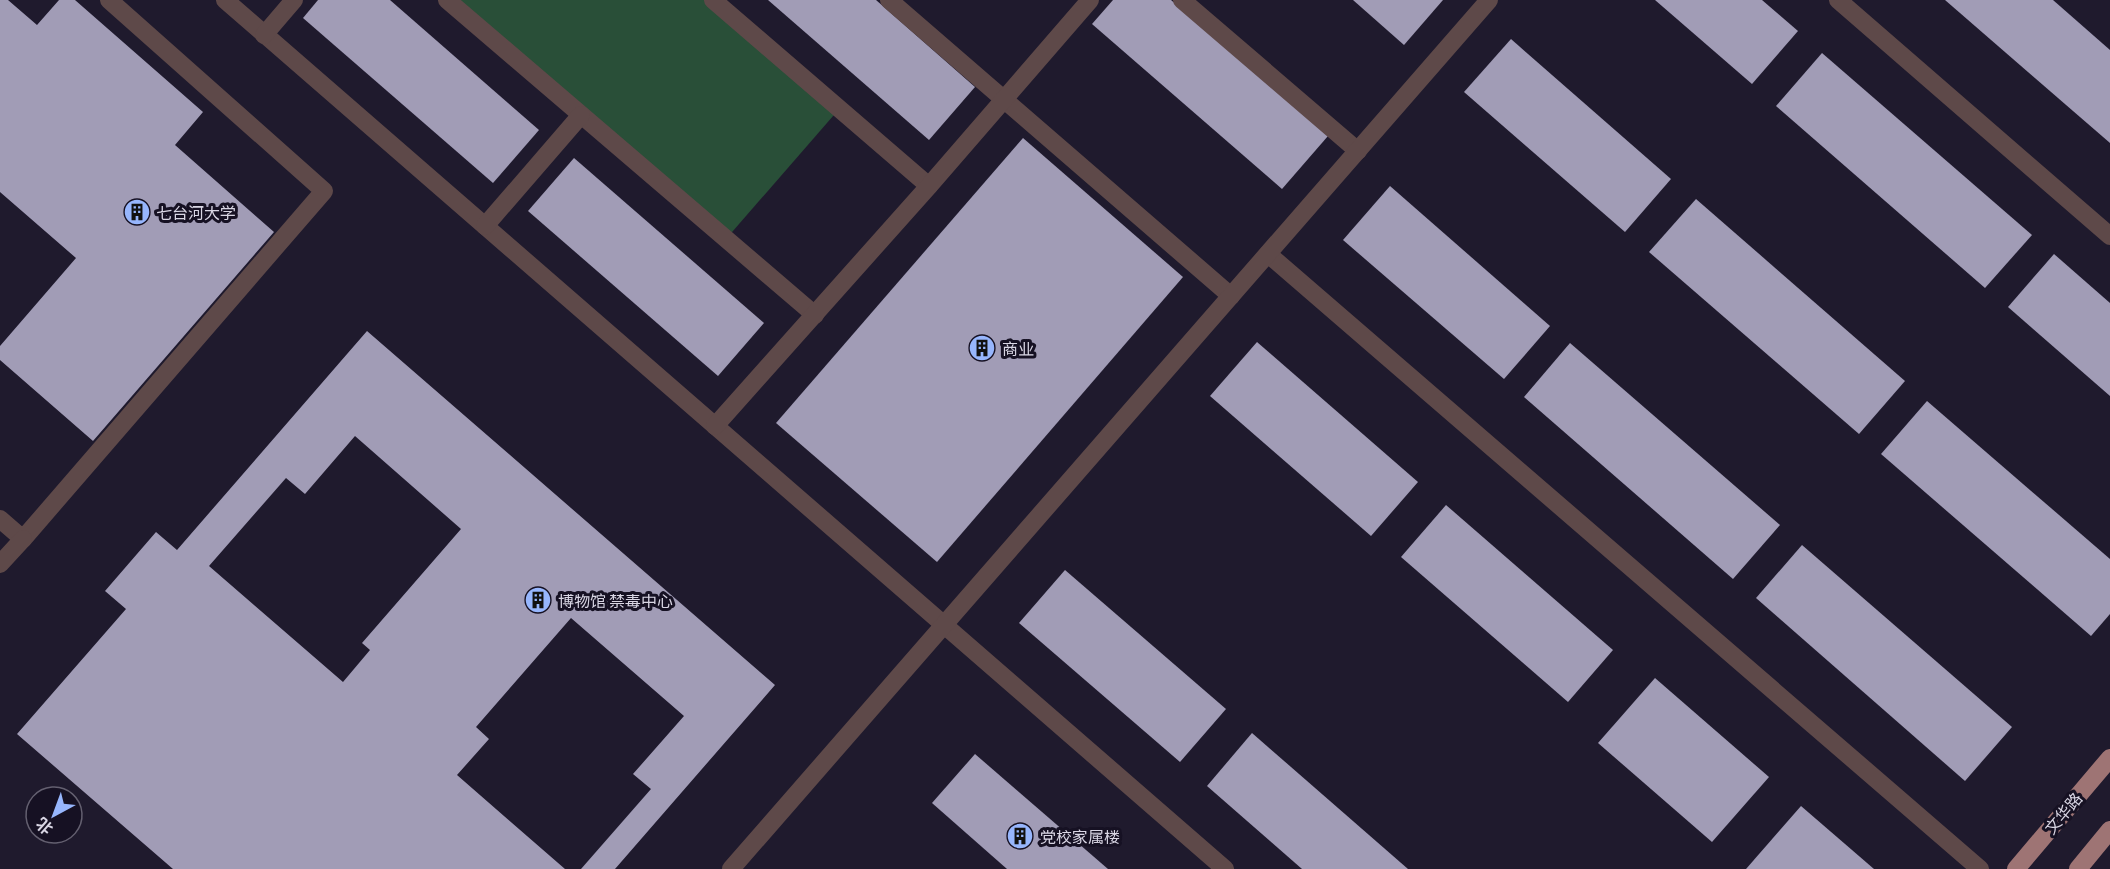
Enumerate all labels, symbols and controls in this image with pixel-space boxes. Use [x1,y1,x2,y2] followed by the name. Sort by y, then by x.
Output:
[122,197,152,227] building icon: 七台河大学
[156,203,236,222] place label: 七台河大学
[967,333,997,363] building icon: 商业
[1002,339,1034,358] place label: 商业
[523,585,553,615] building icon: 博物馆 禁毒中心
[558,591,673,610] place label: 博物馆 禁毒中心
[24,785,84,845] north arrow
[2040,789,2086,837] street label: 文华路
[32,814,56,839] text: 北
[1005,821,1035,851] building icon: 党校家属楼
[1040,827,1120,846] place label: 党校家属楼

